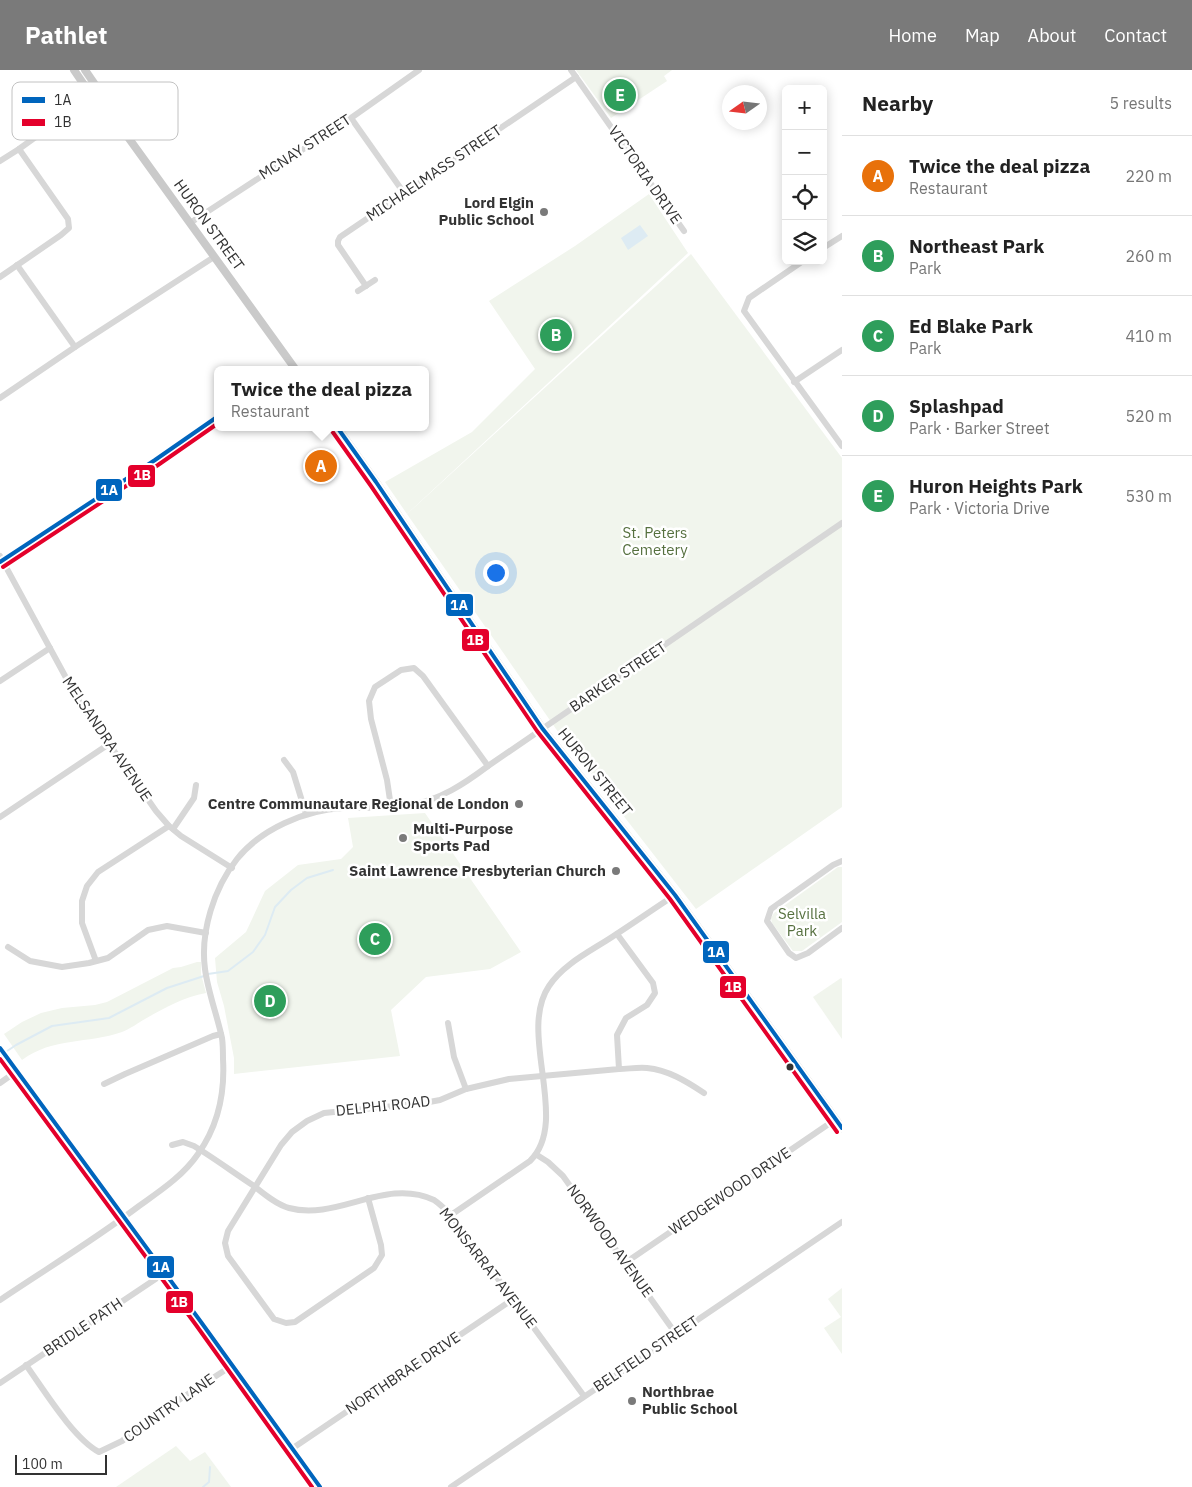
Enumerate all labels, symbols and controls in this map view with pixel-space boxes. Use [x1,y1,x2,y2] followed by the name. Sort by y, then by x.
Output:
[25,19,107,51] text: Pathlet
[889,24,937,47] text: Home
[965,24,1000,47] text: Map
[1028,24,1076,47] text: About
[1104,24,1167,47] text: Contact
[604,76,636,114] pin: E
[12,82,178,140] legend
[722,85,767,130] north arrow
[782,85,827,265] map controls
[782,85,827,130] button: +
[862,89,933,117] text: Nearby
[54,91,71,109] text: 1A
[1109,93,1172,113] text: 5 results
[255,109,355,183] street label: MCNAY STREET
[54,113,72,131] text: 1B
[362,120,505,225] street label: MICHAELMASS STREET
[604,122,686,228] street label: VICTORIA DRIVE
[782,130,827,175] button: −
[909,154,1090,178] text: Twice the deal pizza
[873,166,883,186] text: A
[1125,166,1172,186] text: 220 m
[782,175,827,220] button: locate
[170,176,249,274] street label: HURON STREET
[909,178,988,198] text: Restaurant
[438,193,534,229] place label: Lord Elgin Public School
[538,206,550,218] marker: Lord Elgin Public School
[782,220,827,265] button: layers
[909,234,1044,258] text: Northeast Park
[873,246,883,266] text: B
[1125,246,1172,266] text: 260 m
[909,258,941,278] text: Park
[909,314,1033,338] text: Ed Blake Park
[540,316,572,354] pin: B
[873,326,883,346] text: C
[1125,326,1172,346] text: 410 m
[909,338,941,358] text: Park
[214,366,429,431] popup
[231,377,412,401] text: Twice the deal pizza
[909,394,1004,418] text: Splashpad
[231,401,310,421] text: Restaurant
[872,406,884,426] text: D
[1125,406,1172,426] text: 520 m
[909,418,1050,438] text: Park · Barker Street
[305,447,337,485] pin: A
[127,464,156,488] line badge: 1B
[133,466,151,484] text: 1B
[909,474,1083,498] text: Huron Heights Park
[95,478,123,502] line badge: 1A
[100,481,118,499] text: 1A
[873,486,883,506] text: E
[1125,486,1172,506] text: 530 m
[909,498,1050,518] text: Park · Victoria Drive
[622,523,688,559] park label: St. Peters Cemetery
[483,560,509,586] your location
[445,593,474,617] line badge: 1A
[450,596,468,614] text: 1A
[461,628,490,652] line badge: 1B
[466,631,484,649] text: 1B
[566,637,670,716] street label: BARKER STREET
[59,673,156,805] street label: MELSANDRA AVENUE
[554,724,637,820] street label: HURON STREET
[208,794,509,813] place label: Centre Communautare Regional de London
[513,798,525,810] marker: Centre Communautare Regional de London
[413,819,513,855] place label: Multi-Purpose Sports Pad
[397,832,409,844] marker: Multi-Purpose Sports Pad
[349,861,606,880] place label: Saint Lawrence Presbyterian Church
[610,865,622,877] marker: Saint Lawrence Presbyterian Church
[778,904,826,940] park label: Selvilla Park
[359,920,391,958] pin: C
[702,940,730,964] line badge: 1A
[707,943,725,961] text: 1A
[719,975,747,999] line badge: 1B
[724,978,742,996] text: 1B
[254,982,286,1020] pin: D
[785,1062,795,1072] unlabelled marker
[335,1091,431,1120] street label: DELPHI ROAD
[665,1143,794,1238] street label: WEDGEWOOD DRIVE
[563,1180,658,1301] street label: NORWOOD AVENUE
[435,1203,541,1332] street label: MONSARRAT AVENUE
[146,1255,175,1279] line badge: 1A
[152,1258,170,1276] text: 1A
[165,1290,194,1314] line badge: 1B
[39,1293,126,1360] street label: BRIDLE PATH
[170,1293,188,1311] text: 1B
[589,1311,702,1396] street label: BELFIELD STREET
[342,1327,464,1418] street label: NORTHBRAE DRIVE
[119,1369,218,1446] street label: COUNTRY LANE
[642,1382,738,1418] place label: Northbrae Public School
[626,1395,638,1407] marker: Northbrae Public School
[15,1452,108,1475] scale bar
[22,1455,63,1473] text: 100 m

